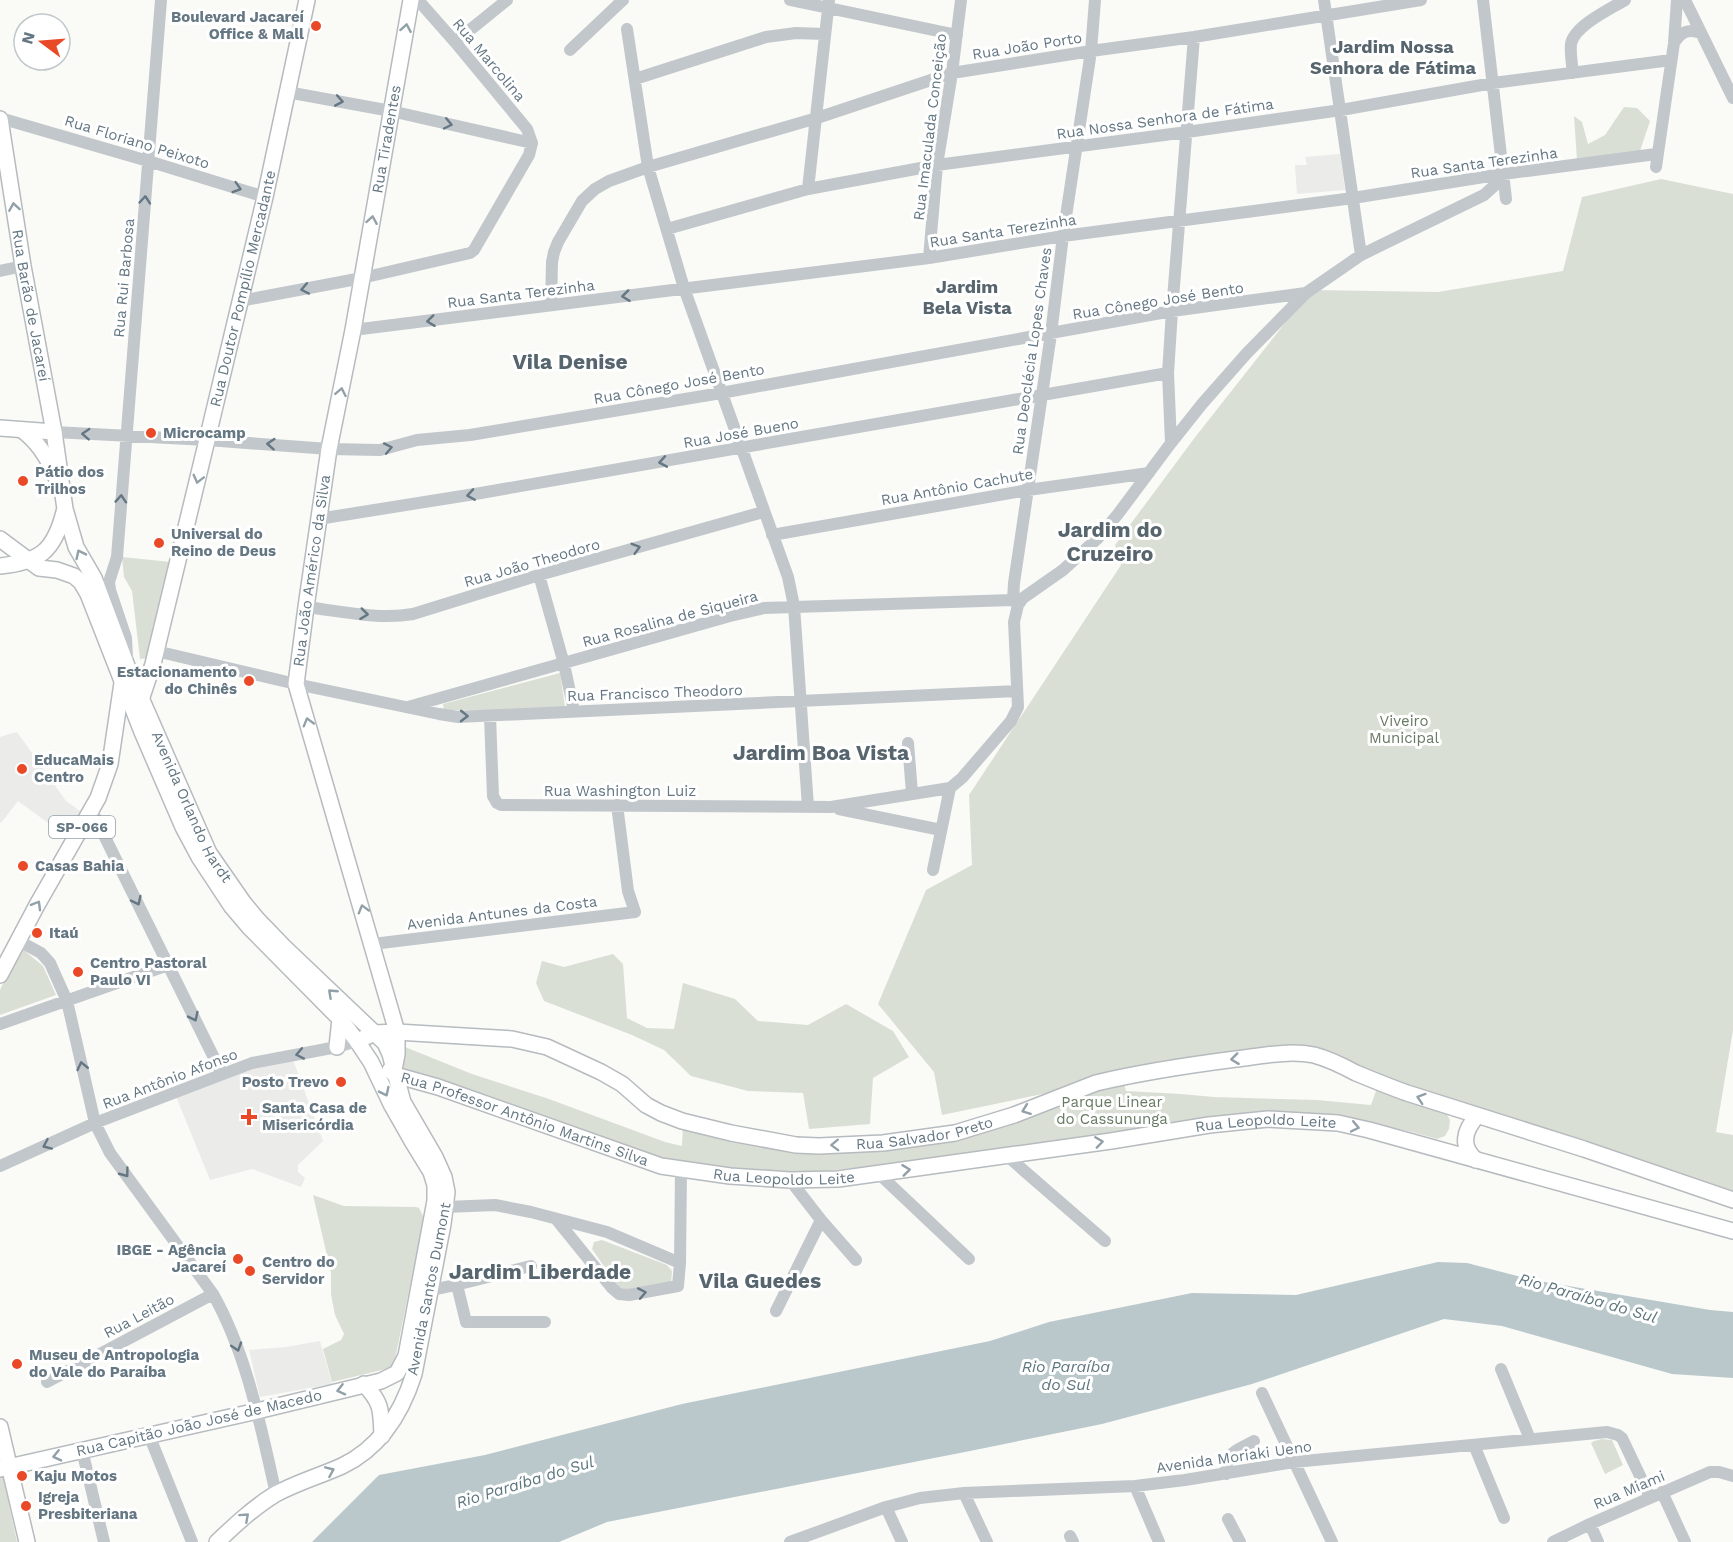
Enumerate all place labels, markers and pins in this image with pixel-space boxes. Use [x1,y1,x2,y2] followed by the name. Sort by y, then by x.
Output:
[171,8,305,43] place label: Boulevard Jacareí Office & Mall
[309,19,323,33] marker: Boulevard Jacareí Office & Mall
[163,424,246,442] place label: Microcamp
[144,426,158,440] marker: Microcamp
[35,463,104,498] place label: Pátio dos Trilhos
[16,474,30,488] marker: Pátio dos Trilhos
[171,525,276,560] place label: Universal do Reino de Deus
[152,536,166,550] marker: Universal do Reino de Deus
[117,663,237,698] place label: Estacionamento do Chinês
[242,674,256,688] marker: Estacionamento do Chinês
[34,751,114,786] place label: EducaMais Centro
[15,762,29,776] marker: EducaMais Centro
[35,857,124,875] place label: Casas Bahia
[16,859,30,873] marker: Casas Bahia
[49,924,78,942] place label: Itaú
[30,926,44,940] marker: Itaú
[90,954,207,989] place label: Centro Pastoral Paulo VI
[71,965,85,979] marker: Centro Pastoral Paulo VI
[242,1073,329,1091] place label: Posto Trevo
[334,1075,348,1089] marker: Posto Trevo
[262,1099,367,1134] place label: Santa Casa de Misericórdia
[240,1108,258,1126] marker: Santa Casa de Misericórdia
[116,1241,227,1276] place label: IBGE - Agência Jacareí
[231,1252,245,1266] marker: IBGE - Agência Jacareí
[262,1253,335,1288] place label: Centro do Servidor
[243,1264,257,1278] marker: Centro do Servidor
[29,1346,199,1381] place label: Museu de Antropologia do Vale do Paraíba
[10,1357,24,1371] marker: Museu de Antropologia do Vale do Paraíba
[34,1467,117,1485] place label: Kaju Motos
[15,1469,29,1483] marker: Kaju Motos
[38,1488,138,1523] place label: Igreja Presbiteriana
[19,1499,33,1513] marker: Igreja Presbiteriana

